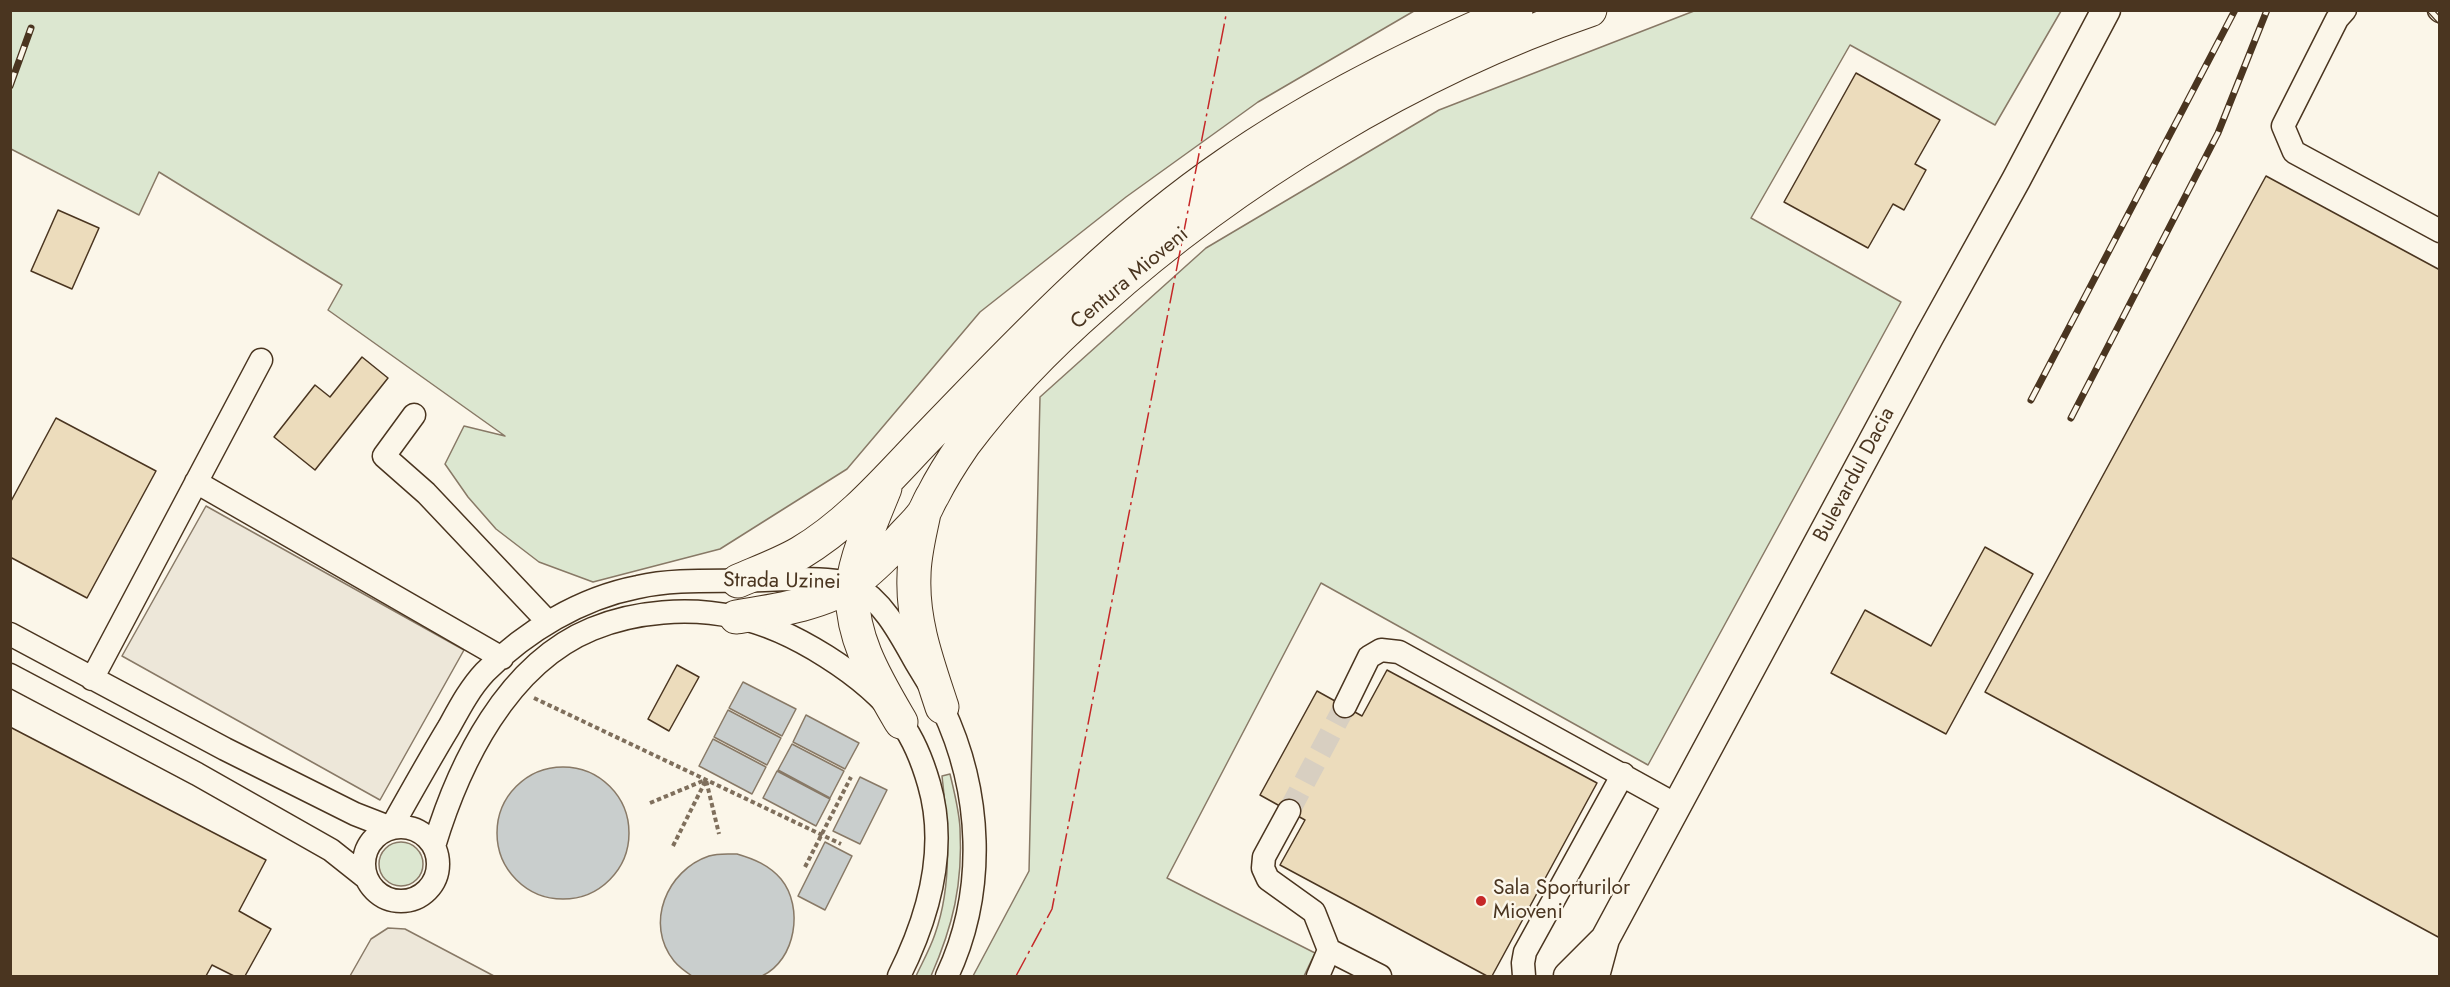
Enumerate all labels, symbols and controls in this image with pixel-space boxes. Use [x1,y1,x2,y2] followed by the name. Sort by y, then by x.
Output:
[1066,223,1194,335] street label: Centura Mioveni
[1809,403,1901,547] street label: Bulevardul Dacia
[723,568,841,596] street label: Strada Uzinei
[1493,876,1630,926] place label: Sala Sporturilor Mioveni
[1474,894,1488,908] marker: Sala Sporturilor Mioveni

